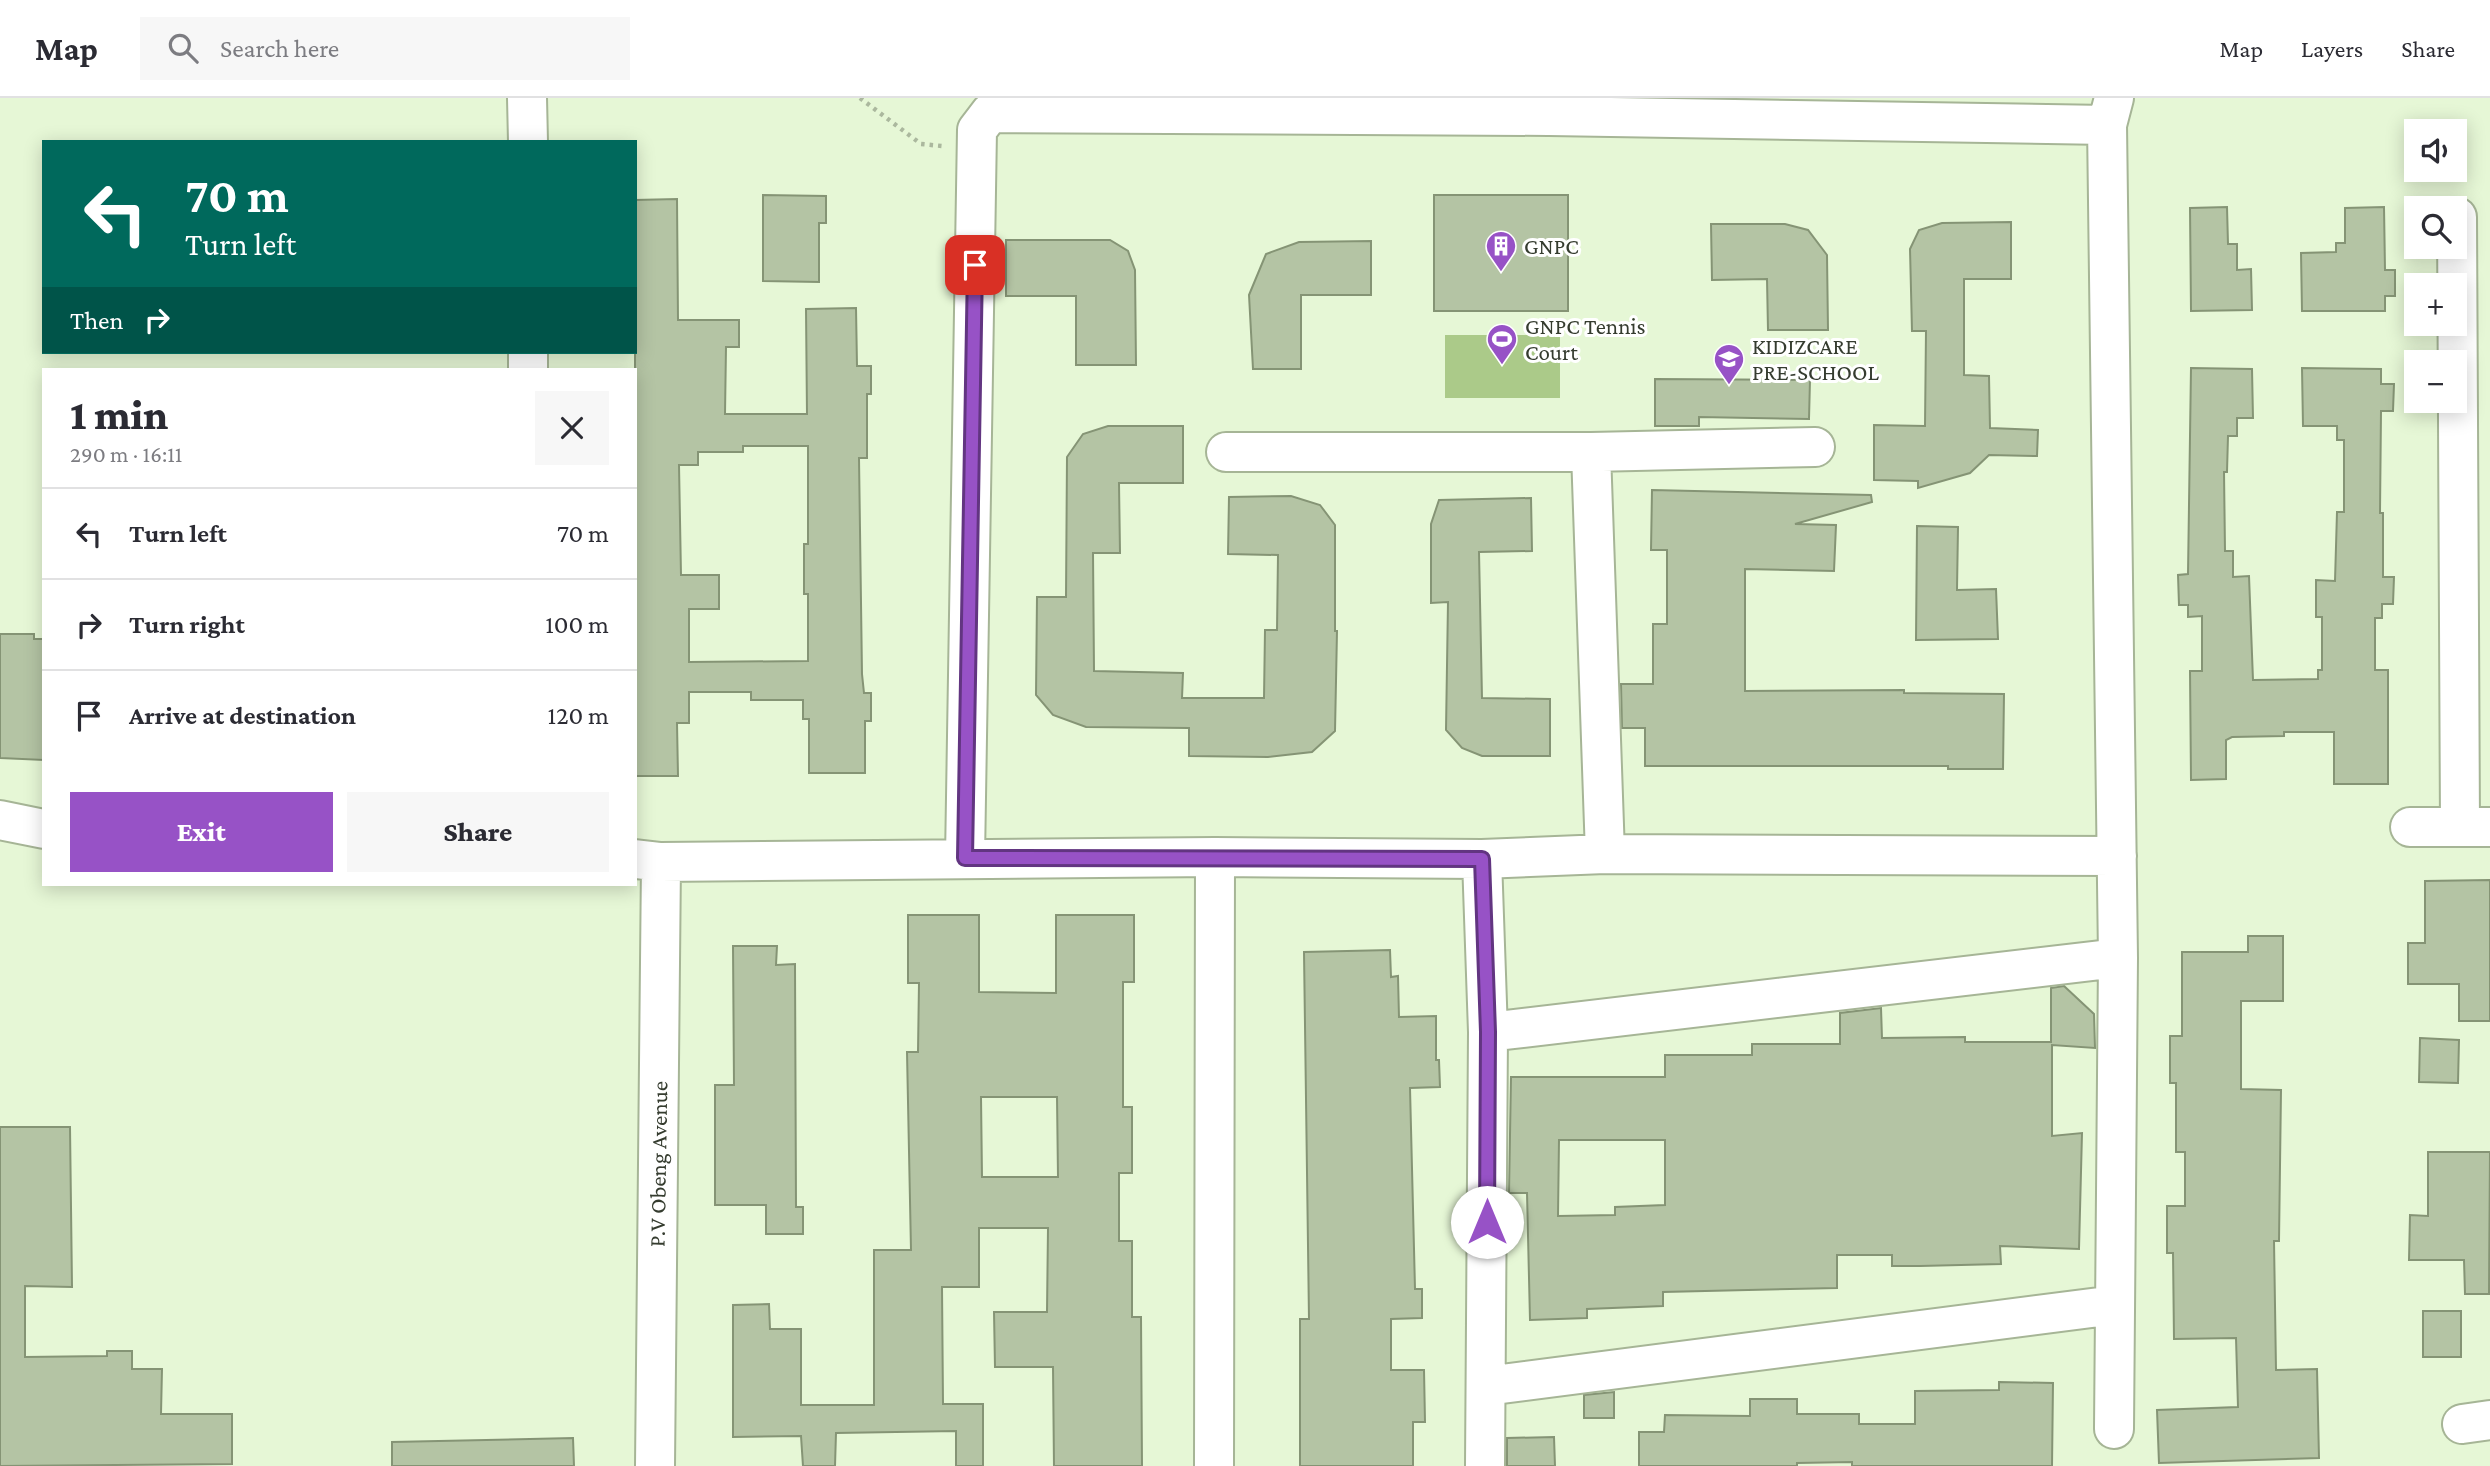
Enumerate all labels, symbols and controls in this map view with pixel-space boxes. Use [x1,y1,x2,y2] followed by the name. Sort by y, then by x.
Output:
[140,17,630,80] search box
[164,29,202,67] icon: search
[35,30,98,67] text: Map
[220,34,339,63] text: Search here
[2219,35,2263,62] text: Map
[2301,35,2363,62] text: Layers
[2401,35,2455,62] text: Share
[2404,119,2467,413] map controls
[2404,119,2467,182] button: sound
[70,168,161,259] icon: left
[185,168,289,223] text: 70 m
[2404,196,2467,259] button: search
[185,226,296,262] text: Turn left
[1484,229,1518,273] building icon: GNPC
[1524,233,1579,259] place label: GNPC
[945,235,1005,295] pin
[956,246,994,284] icon: arrive
[2404,273,2467,336] button: +
[138,301,176,339] icon: right
[70,306,124,335] text: Then
[1525,313,1646,365] place label: GNPC Tennis Court
[1485,322,1519,366] sports icon: GNPC Tennis Court
[1752,333,1879,385] place label: KIDIZCARE PRE-SCHOOL
[1712,342,1746,386] school or university icon: KIDIZCARE PRE-SCHOOL
[2404,350,2467,413] button: −
[70,391,168,438] text: 1 min
[535,391,609,465] button: close
[70,441,182,467] text: 290 m · 16:11
[70,515,108,553] icon: left
[129,519,227,548] text: Turn left
[557,519,609,548] text: 70 m
[70,606,108,644] icon: right
[129,610,245,639] text: Turn right
[545,610,609,639] text: 100 m
[70,697,108,735] icon: arrive
[129,701,356,730] text: Arrive at destination
[548,701,609,730] text: 120 m
[70,792,333,872] button: Exit
[347,792,609,872] button: Share
[644,1081,672,1247] street label: P.V Obeng Avenue
[1450,1185,1524,1259] position arrow

